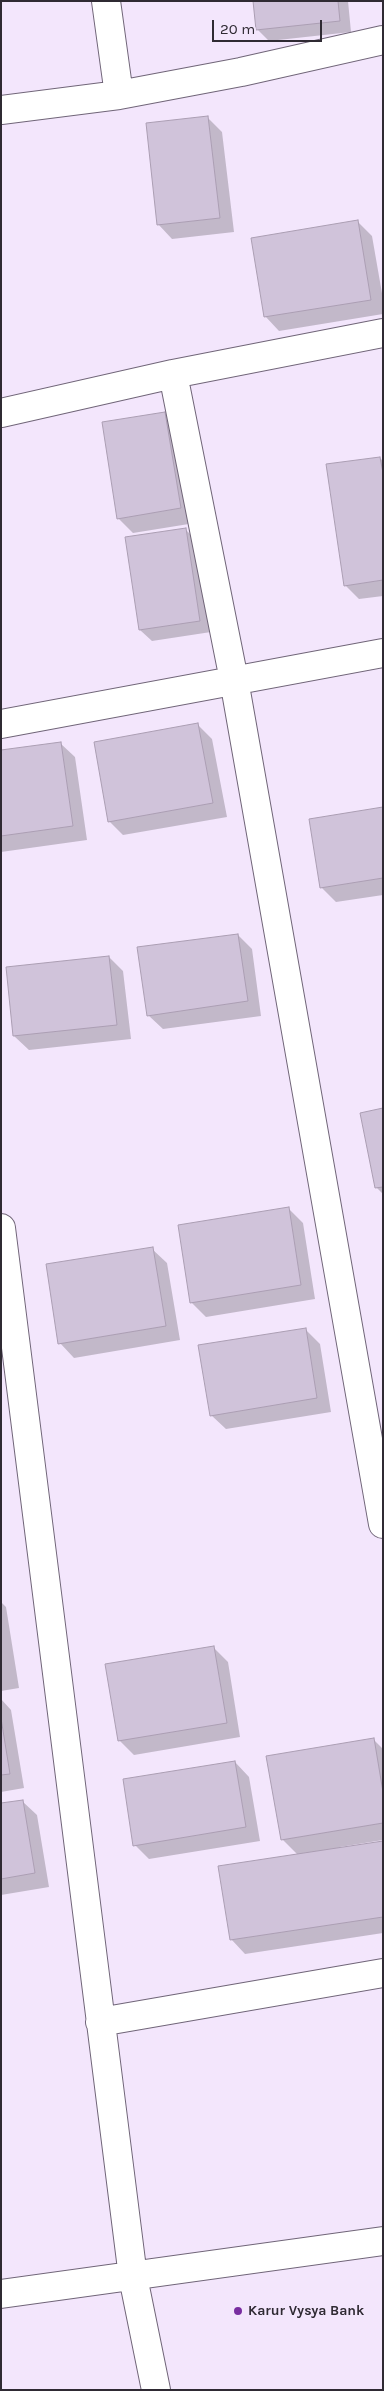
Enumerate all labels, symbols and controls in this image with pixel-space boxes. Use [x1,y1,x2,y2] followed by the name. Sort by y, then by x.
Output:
[214,10,324,42] scale bar
[220,20,255,38] text: 20 m
[248,2303,364,2319] place label: Karur Vysya Bank
[232,2305,244,2317] marker: Karur Vysya Bank

